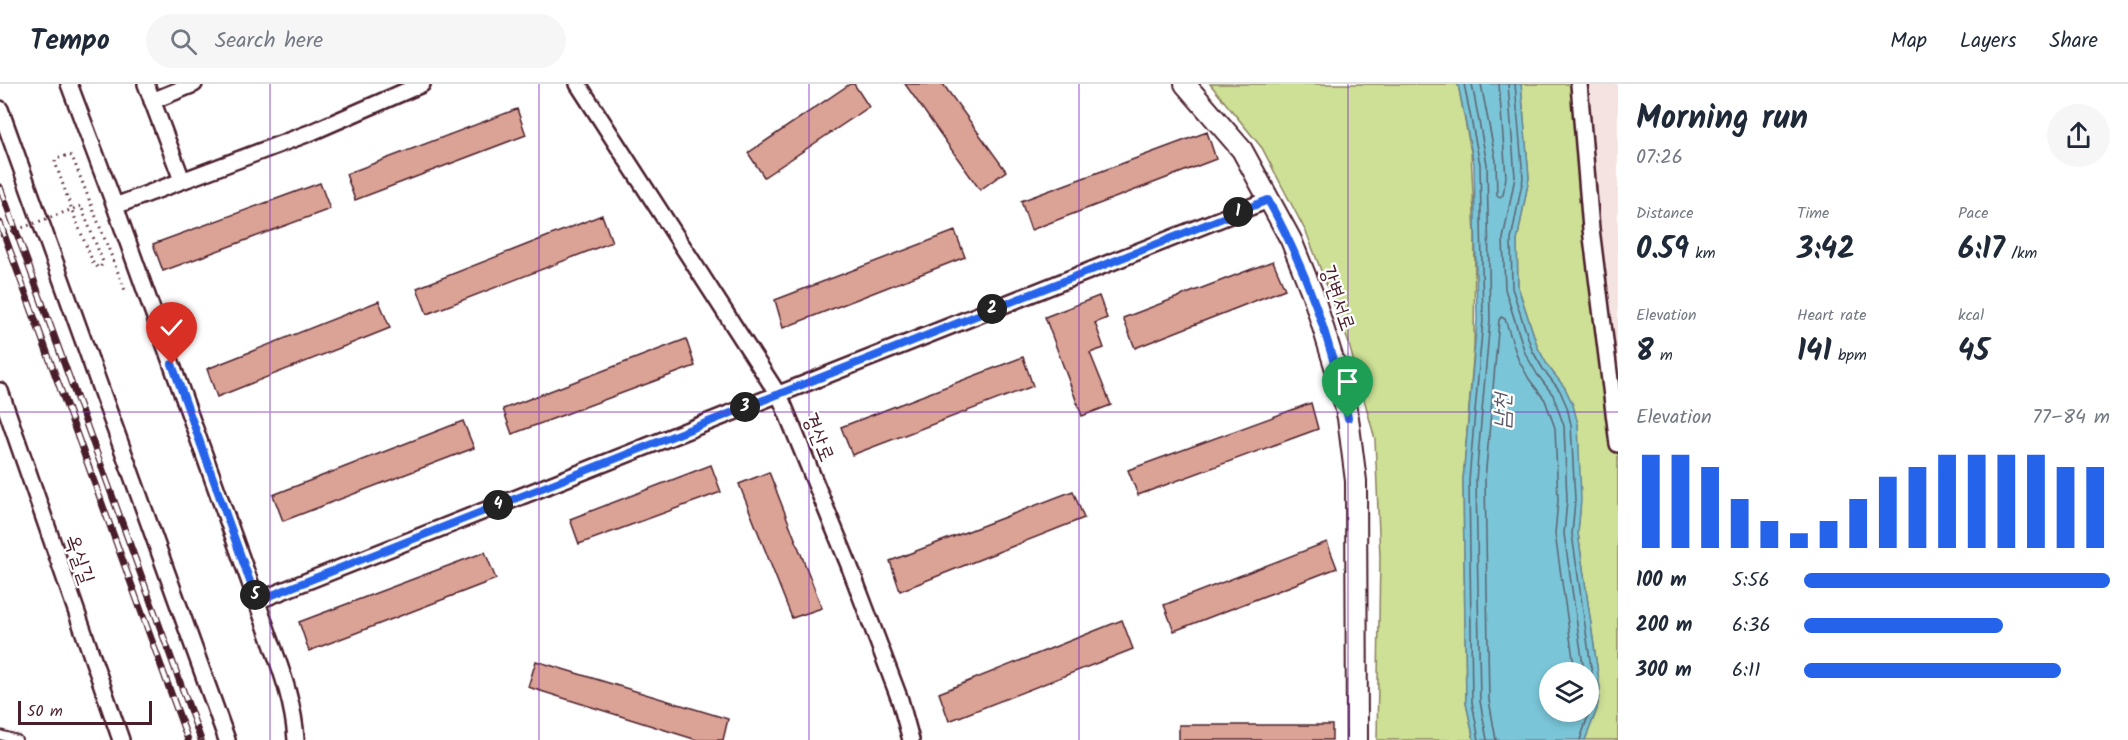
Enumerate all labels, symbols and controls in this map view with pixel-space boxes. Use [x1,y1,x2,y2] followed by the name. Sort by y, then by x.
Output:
[146,14,566,68] search box
[30,19,110,64] text: Tempo
[215,24,323,59] text: Search here
[167,25,200,58] icon: search
[1890,25,1927,58] text: Map
[1960,25,2016,58] text: Layers
[2049,25,2098,58] text: Share
[1636,93,1808,146] text: Morning run
[2047,104,2110,167] button: share
[1636,142,1683,174] text: 07:26
[1223,197,1253,227] pin: 1
[1236,199,1240,224] text: 1
[1636,201,1694,226] text: Distance
[1797,201,1829,226] text: Time
[1958,201,1989,226] text: Pace
[1636,226,1689,274] text: 0.59
[1797,226,1855,274] text: 3:42
[1958,226,2005,274] text: 6:17
[1689,241,1716,266] text: km
[2005,241,2037,266] text: /km
[1310,261,1363,336] street label: 강변서로
[977,294,1007,324] pin: 2
[987,296,997,321] text: 2
[146,302,197,364] pin
[1636,303,1697,328] text: Elevation
[1797,303,1867,328] text: Heart rate
[1958,303,1984,328] text: kcal
[155,311,188,344] icon: check
[1636,328,1654,376] text: 8
[1797,328,1831,376] text: 141
[1958,328,1990,376] text: 45
[1654,343,1673,368] text: m
[1831,343,1867,368] text: bpm
[1322,356,1373,418] pin
[1331,365,1364,398] icon: arrive
[1485,390,1522,429] water label: 남천
[730,392,760,422] pin: 3
[741,394,749,419] text: 3
[1636,402,1712,434] text: Elevation
[2032,402,2110,434] text: 77–84 m
[793,408,842,467] street label: 경산로
[483,490,513,520] pin: 4
[494,492,502,517] text: 4
[55,530,102,589] street label: 옥실길
[1636,565,1687,597] text: 100 m
[1732,565,1770,597] text: 5:56
[240,580,270,610] pin: 5
[251,582,259,607] text: 5
[1636,610,1692,642] text: 200 m
[1732,610,1771,642] text: 6:36
[1636,655,1692,687] text: 300 m
[1732,655,1761,687] text: 6:11
[1539,662,1599,722] map controls
[1539,662,1599,722] button: layers
[18,698,152,726] scale bar
[27,699,63,724] text: 50 m

